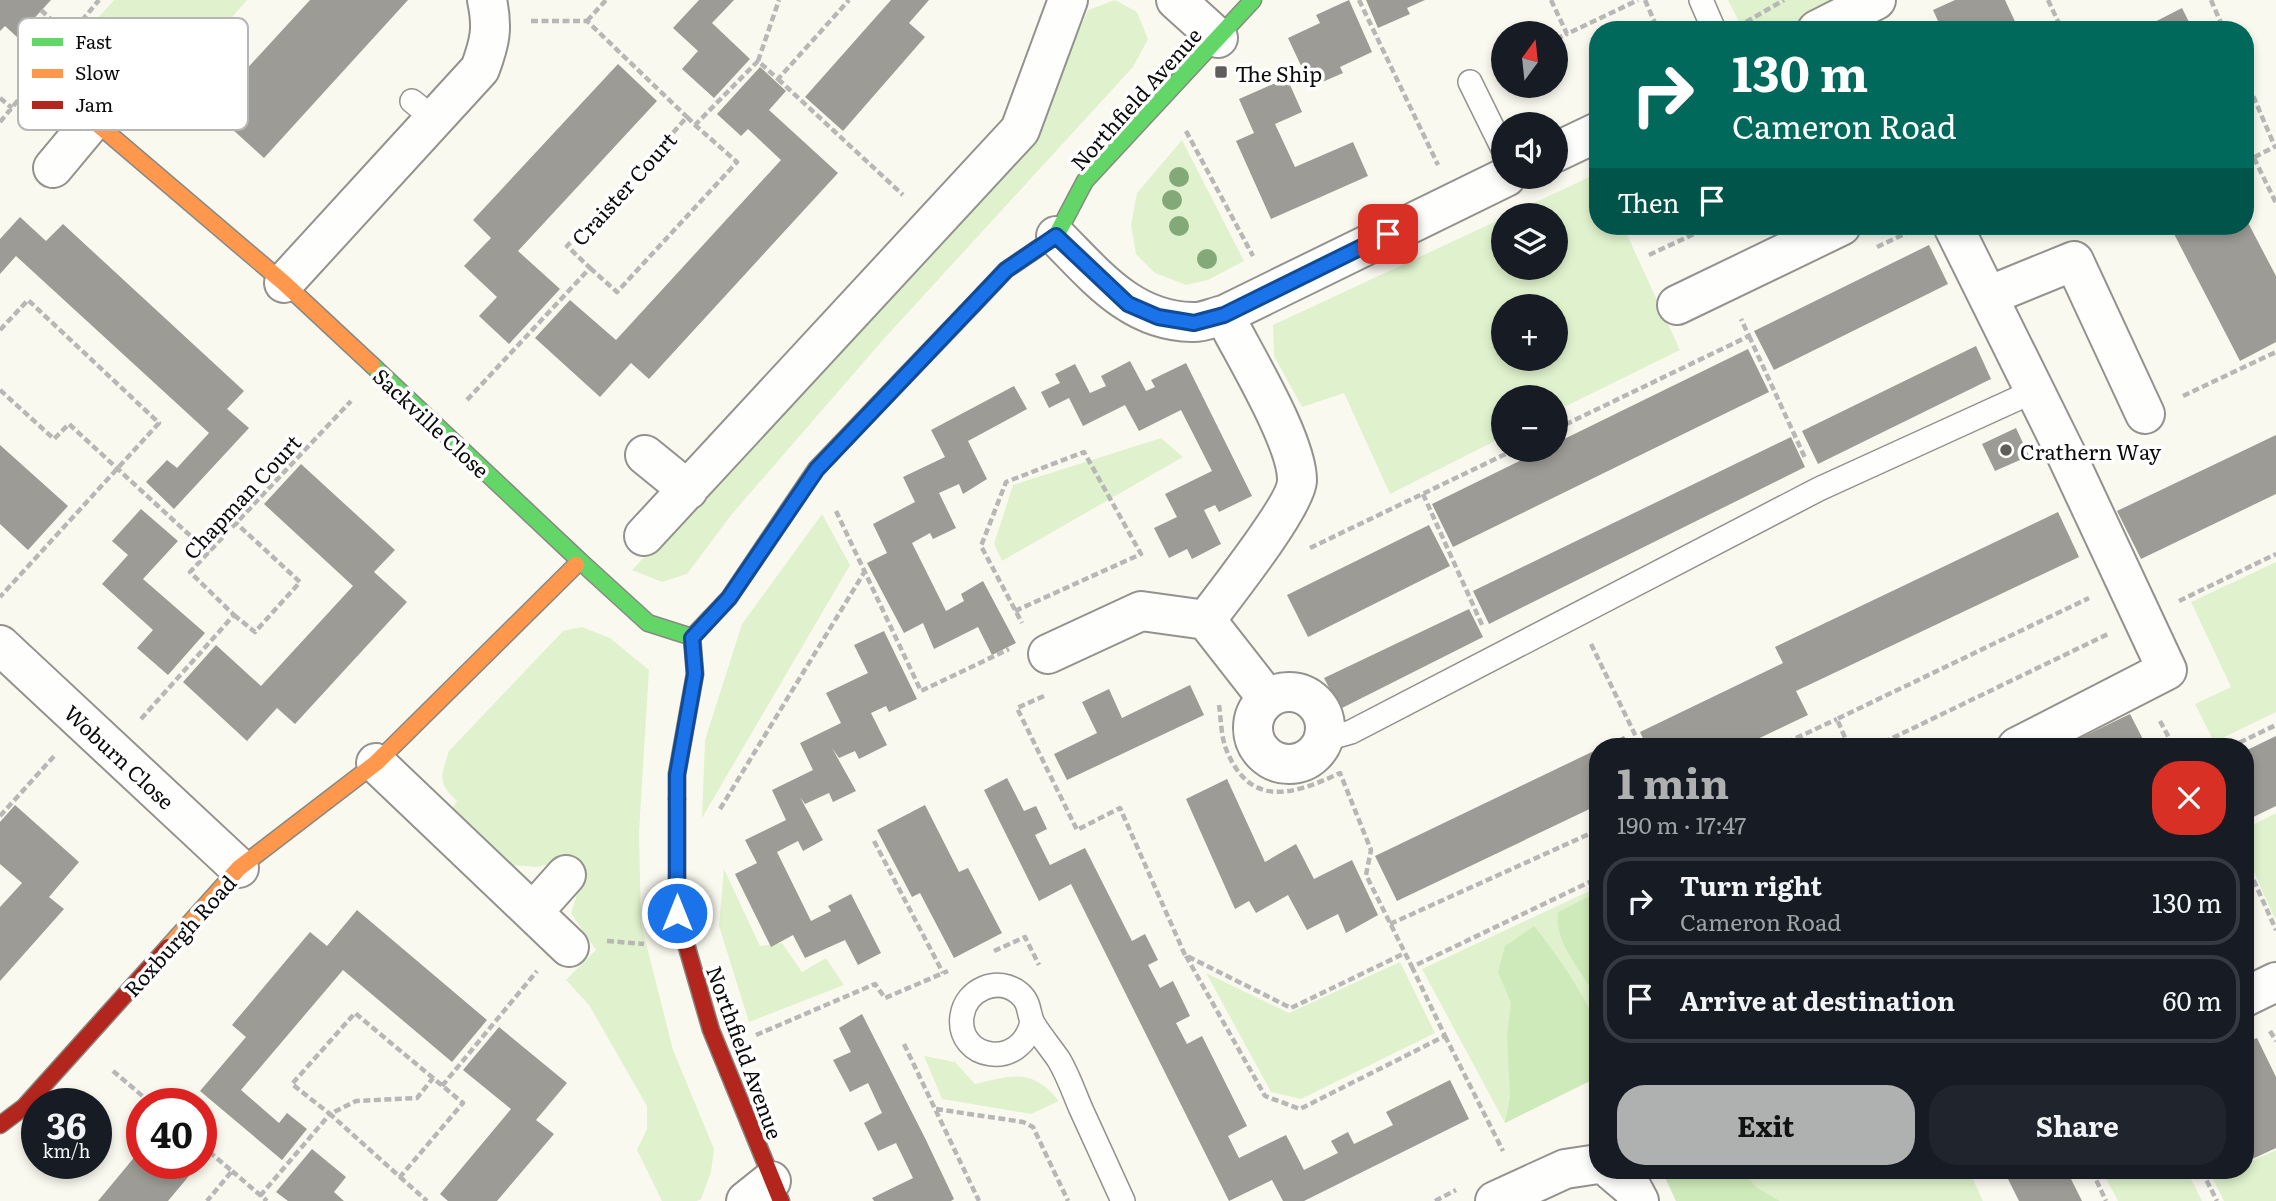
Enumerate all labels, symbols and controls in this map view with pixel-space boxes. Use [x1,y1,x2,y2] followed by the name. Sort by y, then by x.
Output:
[18,18,248,130] legend
[1062,20,1208,176] street label: Northfield Avenue
[1491,21,1568,98] north arrow
[1491,21,1568,462] map controls
[75,27,112,55] text: Fast
[1732,34,1868,107] text: 130 m
[1617,49,1708,140] icon: right
[1235,57,1322,88] place label: The Ship
[75,58,120,86] text: Slow
[1213,64,1229,80] marker: The Ship
[75,90,113,118] text: Jam
[1732,101,1957,149] text: Cameron Road
[1491,112,1568,189] button: sound
[563,124,683,252] street label: Craister Court
[1617,182,1679,221] text: Then
[1693,182,1731,220] icon: arrive
[1491,203,1568,280] button: layers
[1358,204,1418,264] pin
[1369,215,1407,253] icon: arrive
[1491,294,1568,371] button: +
[367,360,497,484] street label: Sackville Close
[1491,385,1568,462] button: −
[175,426,307,565] street label: Chapman Court
[2020,435,2162,466] place label: Crathern Way
[1998,442,2014,458] marker: Crathern Way
[58,697,182,815] street label: Woburn Close
[1617,750,1729,812] text: 1 min
[2152,761,2226,835] button: close
[1617,807,1746,841] text: 190 m · 17:47
[1680,865,1822,904] text: Turn right
[116,867,242,1003] street label: Roxburgh Road
[640,876,714,950] position arrow
[1621,882,1659,920] icon: right
[2152,882,2222,921] text: 130 m
[1680,904,1841,938] text: Cameron Road
[700,961,792,1143] street label: Northfield Avenue
[1621,980,1659,1018] icon: arrive
[1680,980,1955,1019] text: Arrive at destination
[2163,980,2222,1019] text: 60 m
[1617,1085,1915,1165] button: Exit
[1929,1085,2226,1165] button: Share
[126,1088,217,1179] speed limit sign: 40
[47,1098,86,1150] text: 36
[43,1137,90,1164] text: km/h

